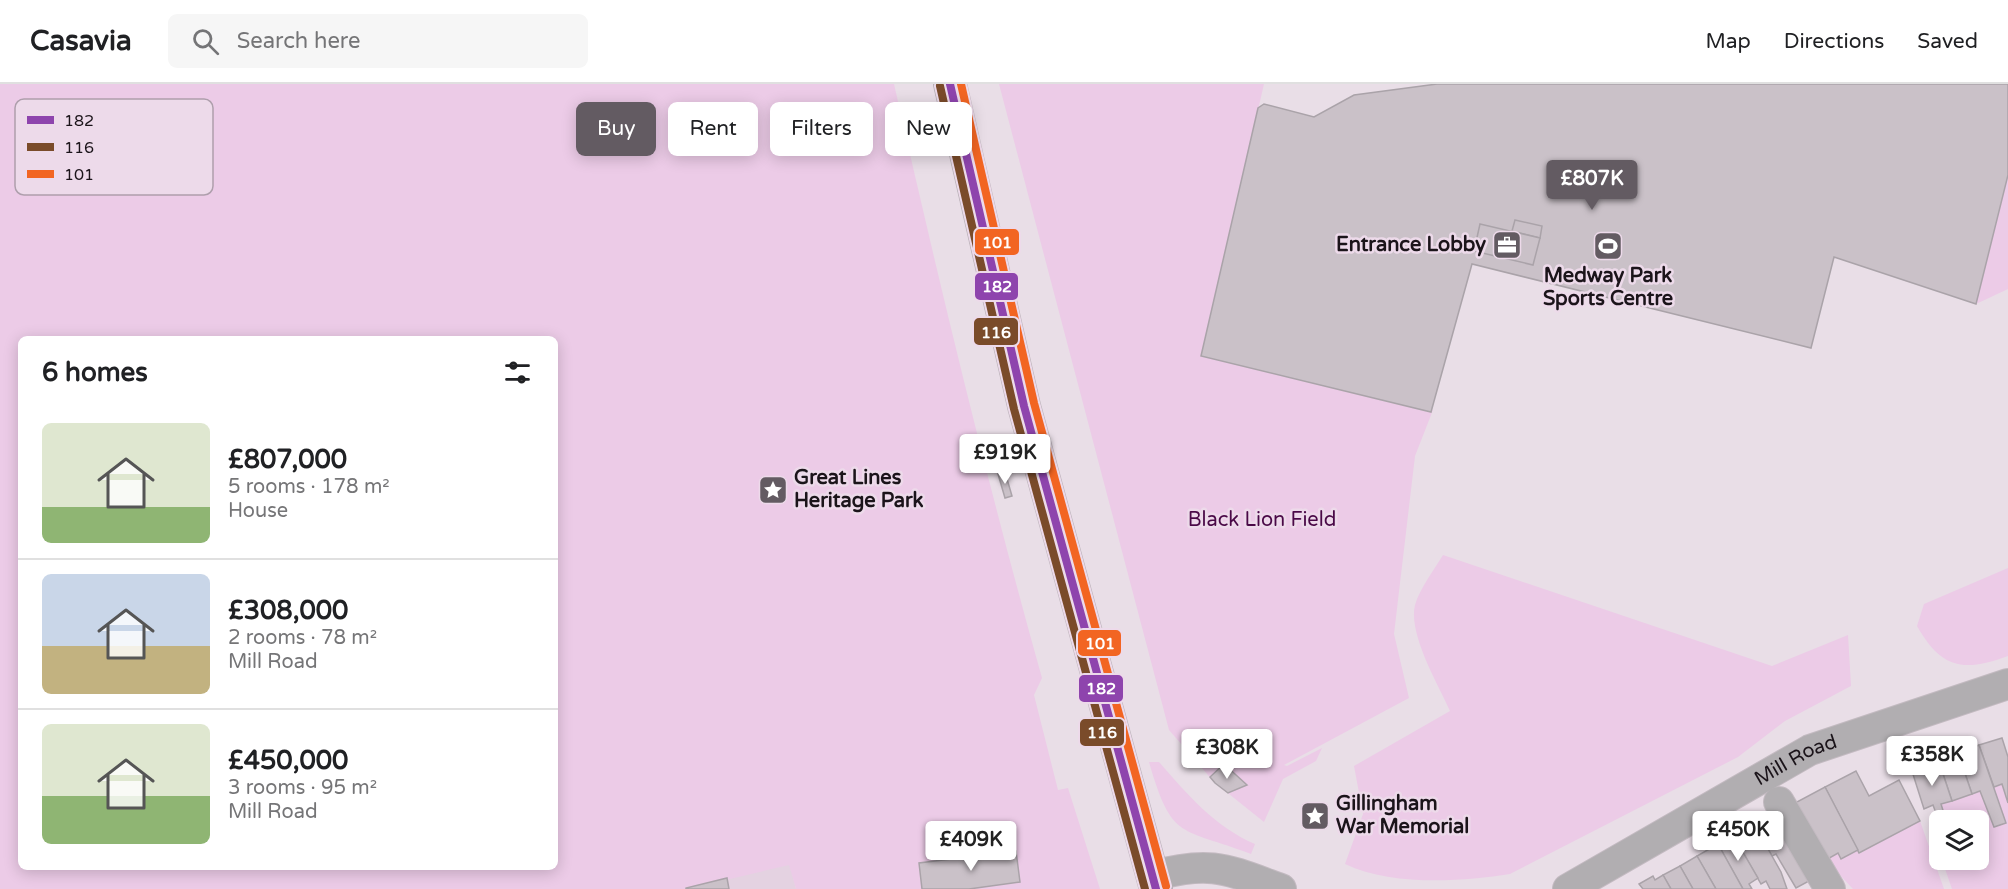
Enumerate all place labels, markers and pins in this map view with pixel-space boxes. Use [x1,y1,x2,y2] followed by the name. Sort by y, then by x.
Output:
[1550,160,1634,211] pin: £807K
[1491,229,1523,261] office icon: Entrance Lobby
[1592,230,1624,262] sports icon: Medway Park Sports Centre
[1336,233,1486,257] place label: Entrance Lobby
[1543,264,1673,311] place label: Medway Park Sports Centre
[963,434,1047,485] pin: £919K
[794,466,924,513] place label: Great Lines Heritage Park
[757,474,789,506] place icon: Great Lines Heritage Park
[1185,729,1269,780] pin: £308K
[1890,736,1974,787] pin: £358K
[1336,792,1469,839] place label: Gillingham War Memorial
[1299,800,1331,832] place icon: Gillingham War Memorial
[1696,811,1780,862] pin: £450K
[929,821,1013,872] pin: £409K

